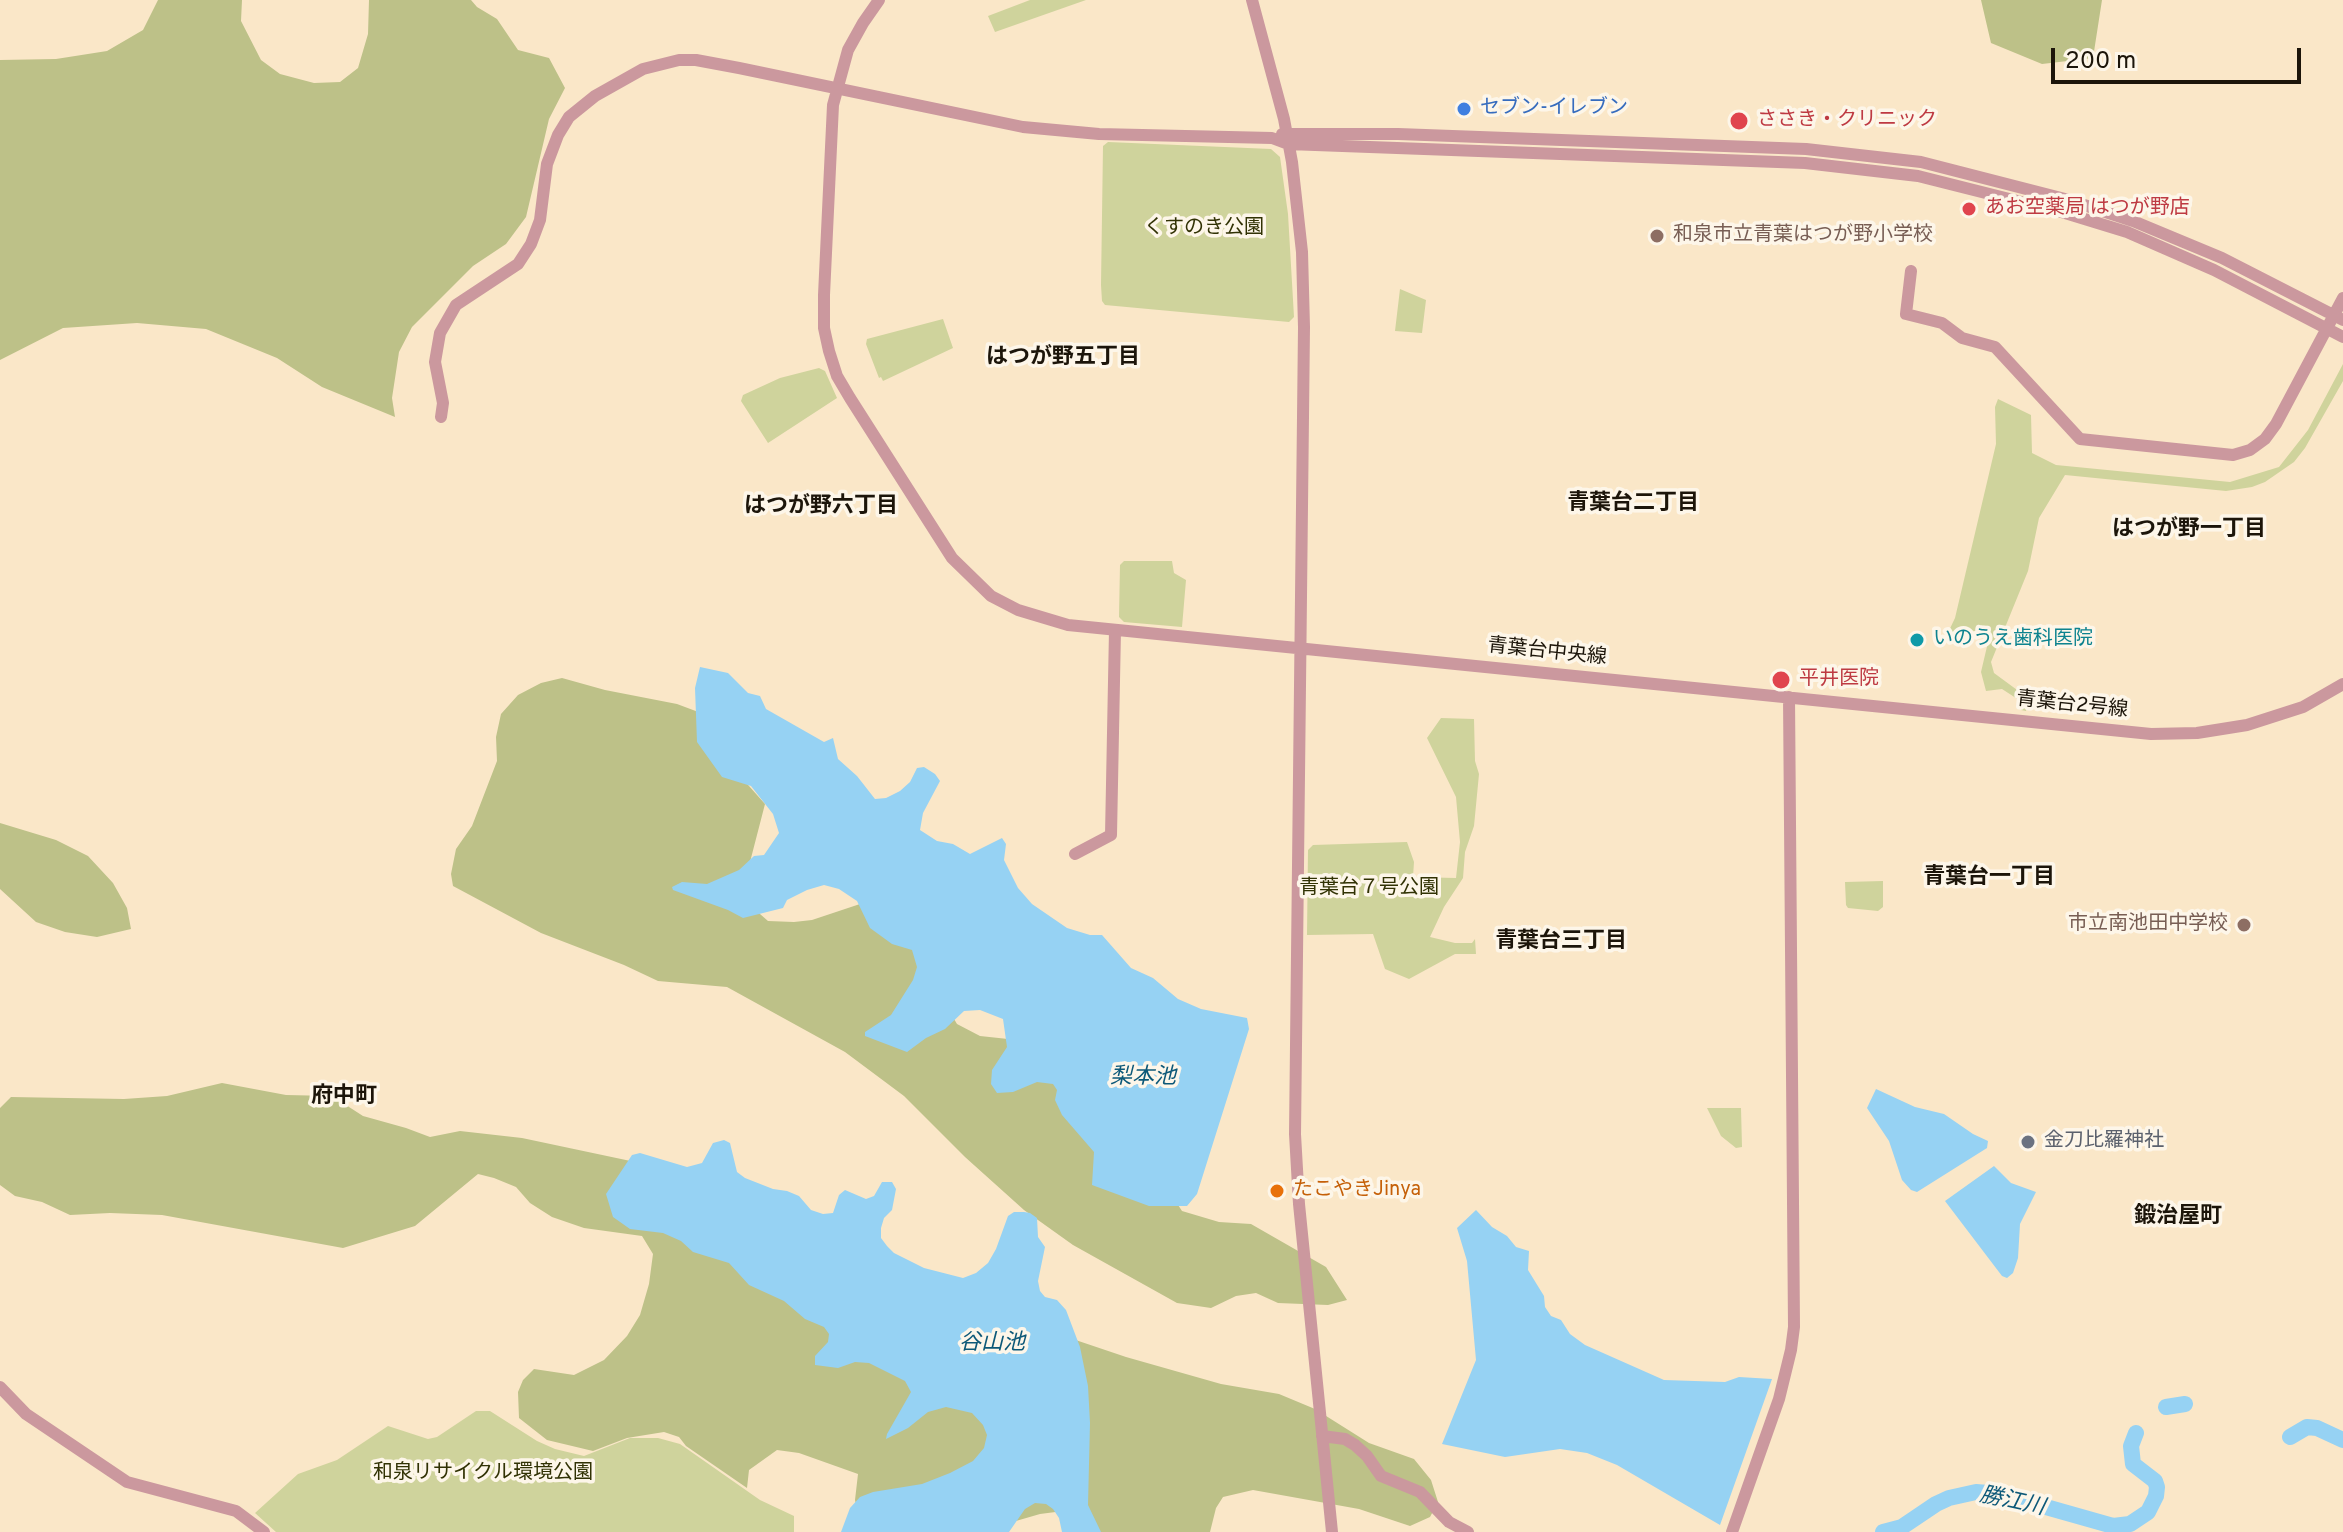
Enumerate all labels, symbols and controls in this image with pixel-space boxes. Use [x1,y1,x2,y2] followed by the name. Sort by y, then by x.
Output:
[2055,32,2305,82] scale bar
[2065,47,2136,77] text: 200 m
[1480,97,1628,121] place label: セブン-イレブン
[1455,100,1473,118] marker: セブン-イレブン
[1757,109,1937,133] place label: ささき・クリニック
[1728,110,1750,132] marker: ささき・クリニック
[1985,197,2190,221] place label: あお空薬局 はつが野店
[1960,200,1978,218] marker: あお空薬局 はつが野店
[1144,217,1264,241] park label: くすのき公園
[1673,224,1933,248] place label: 和泉市立青葉はつが野小学校
[1648,227,1666,245] marker: 和泉市立青葉はつが野小学校
[986,346,1140,372] district label: はつが野五丁目
[1567,492,1699,518] district label: 青葉台二丁目
[744,495,898,521] district label: はつが野六丁目
[2112,518,2266,544] district label: はつが野一丁目
[1933,628,2093,652] place label: いのうえ歯科医院
[1908,631,1926,649] marker: いのうえ歯科医院
[1486,635,1608,671] street label: 青葉台中央線
[1799,668,1879,692] place label: 平井医院
[1770,669,1792,691] marker: 平井医院
[2015,688,2129,724] street label: 青葉台2号線
[1923,866,2055,892] district label: 青葉台一丁目
[1299,877,1439,901] park label: 青葉台７号公園
[2068,913,2228,937] place label: 市立南池田中学校
[2235,916,2253,934] marker: 市立南池田中学校
[1495,930,1627,956] district label: 青葉台三丁目
[1110,1066,1176,1092] water label: 梨本池
[311,1085,377,1111] district label: 府中町
[2044,1130,2164,1154] place label: 金刀比羅神社
[2019,1133,2037,1151] marker: 金刀比羅神社
[1293,1179,1421,1203] place label: たこやきJinya
[1268,1182,1286,1200] marker: たこやきJinya
[2134,1205,2222,1231] district label: 鍛治屋町
[959,1332,1025,1358] water label: 谷山池
[373,1462,593,1486] park label: 和泉リサイクル環境公園
[1977,1483,2047,1523] water label: 勝江川

